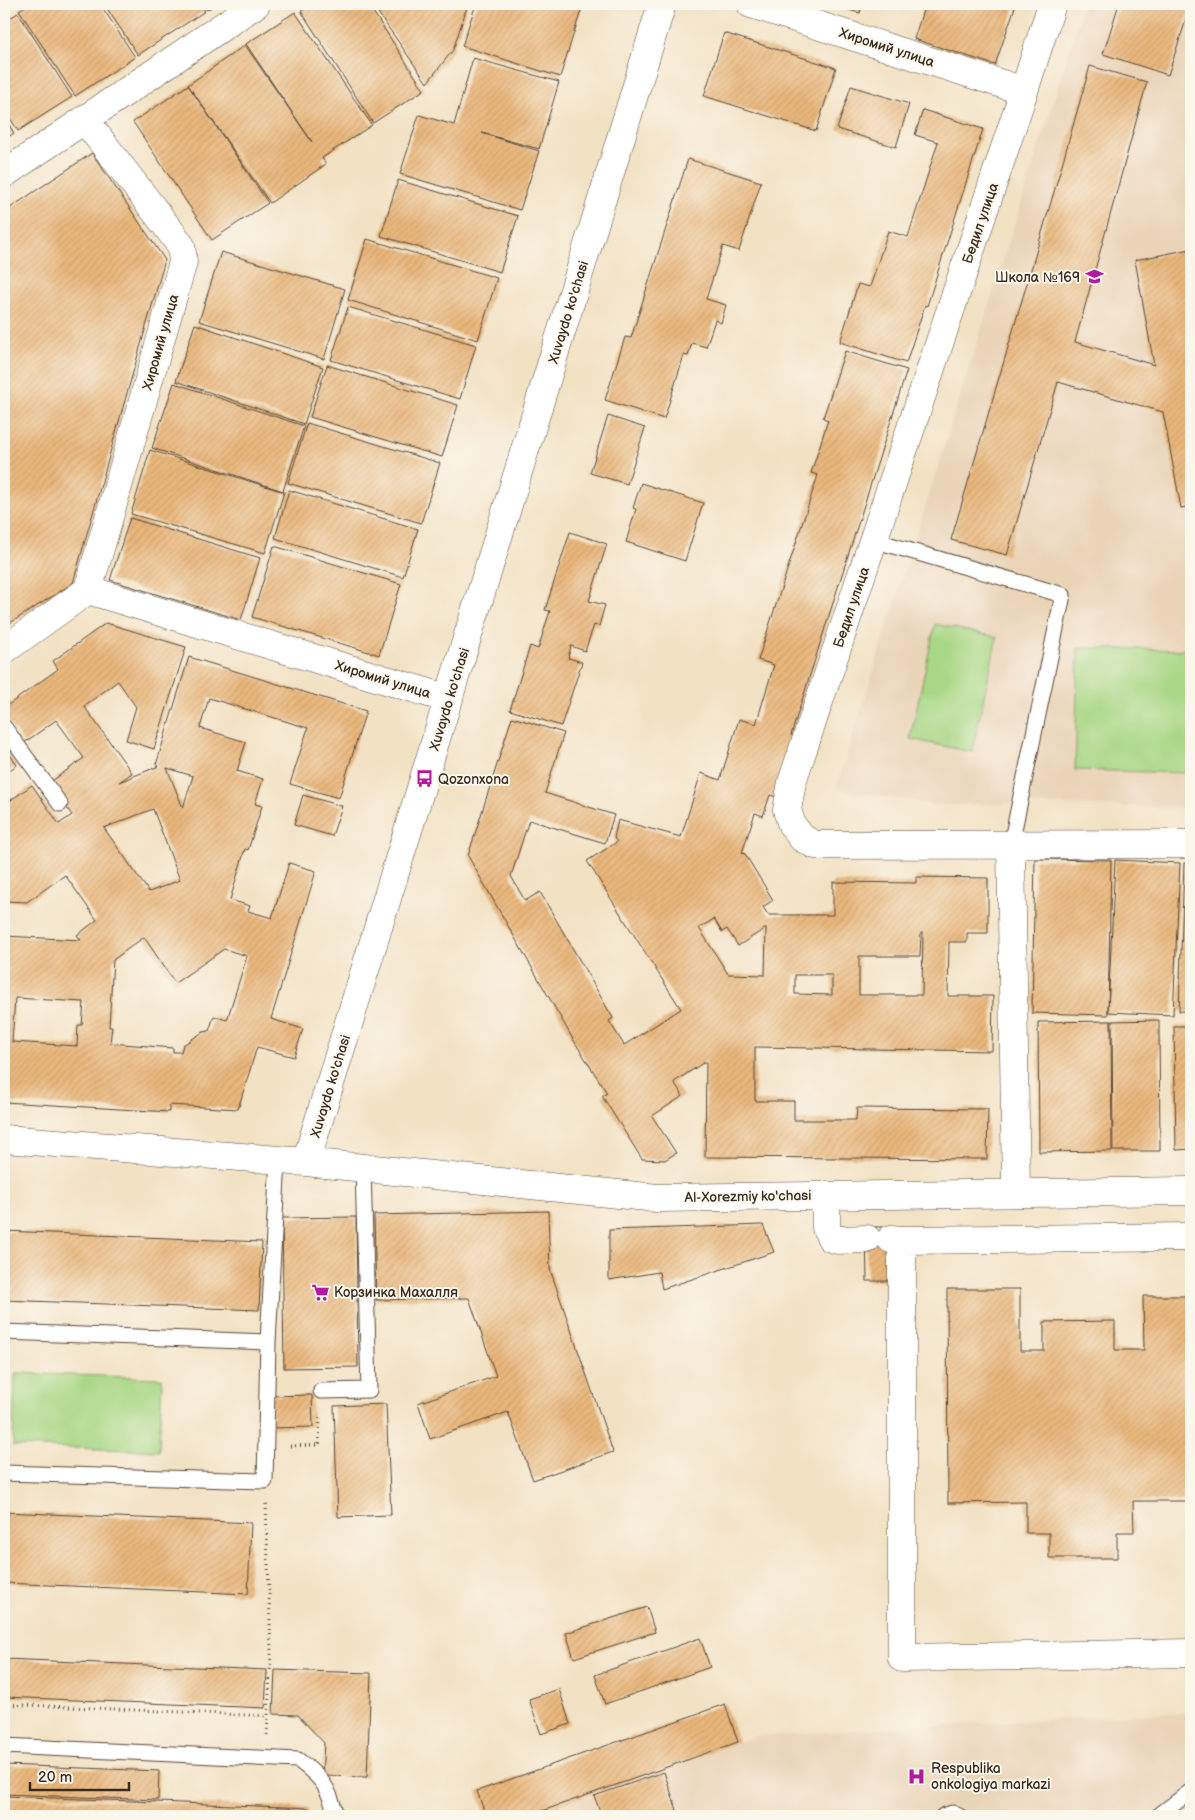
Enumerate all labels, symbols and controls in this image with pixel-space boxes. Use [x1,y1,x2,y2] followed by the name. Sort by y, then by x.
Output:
[837,24,937,71] street label: Хиромий улица
[959,180,1002,266] street label: Бедил улица
[544,259,592,367] street label: Xuvaydo ko'chasi
[1084,267,1104,287] school or university icon: Школа №169
[995,269,1080,286] place label: Школа №169
[139,292,182,392] street label: Хиромий улица
[830,564,873,650] street label: Бедил улица
[425,646,473,754] street label: Xuvaydo ko'chasi
[333,657,433,702] street label: Хиромий улица
[414,769,434,789] bus stop icon: Qozonxona
[438,771,509,788] place label: Qozonxona
[306,1033,354,1141] street label: Xuvaydo ko'chasi
[684,1187,812,1206] street label: Al-Xorezmiy ko'chasi
[310,1282,330,1302] supermarket icon: Корзинка Махалля
[334,1284,458,1301] place label: Корзинка Махалля
[30,1760,129,1792] scale bar
[931,1760,1050,1793] place label: Respublika onkologiya markazi
[907,1766,927,1786] hospital icon: Respublika onkologiya markazi
[38,1768,72,1787] text: 20 m

